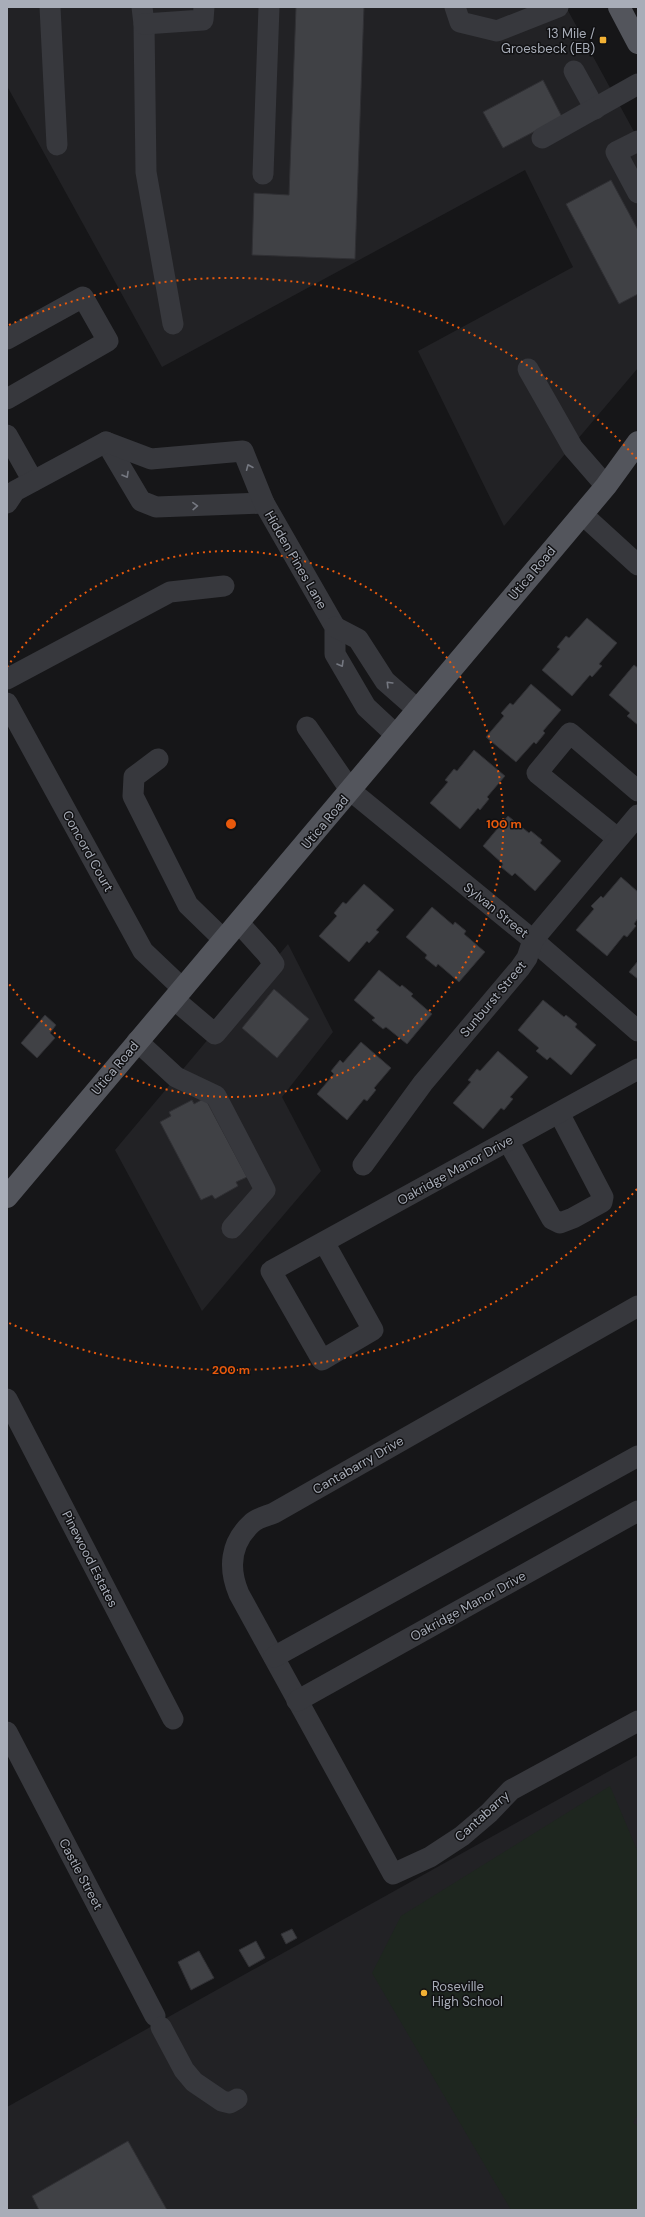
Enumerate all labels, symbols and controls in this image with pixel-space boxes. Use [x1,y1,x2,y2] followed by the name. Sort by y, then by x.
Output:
[501,25,595,57] place label: 13 Mile / Groesbeck (EB)
[598,35,608,45] marker: 13 Mile / Groesbeck (EB)
[246,464,254,471] one-way arrow
[121,471,128,478] one-way arrow
[192,502,198,510] one-way arrow
[261,508,331,612] street label: Hidden Pines Lane
[505,543,559,603] street label: Utica Road
[336,660,343,667] one-way arrow
[386,681,394,689] one-way arrow
[298,792,352,852] street label: Utica Road
[59,807,117,895] street label: Concord Court
[486,816,522,832] text: 100 m
[224,817,238,831] centre of rings
[460,879,532,941] street label: Sylvan Street
[456,957,530,1041] street label: Sunburst Street
[88,1038,142,1098] street label: Utica Road
[394,1131,516,1209] street label: Oakridge Manor Drive
[212,1362,250,1378] text: 200 m
[309,1432,407,1498] street label: Cantabarry Drive
[58,1508,122,1610] street label: Pinewood Estates
[407,1567,529,1645] street label: Oakridge Manor Drive
[451,1787,513,1845] street label: Cantabarry
[55,1835,107,1913] street label: Castle Street
[432,1978,503,2010] place label: Roseville High School
[419,1988,429,1998] marker: Roseville High School

